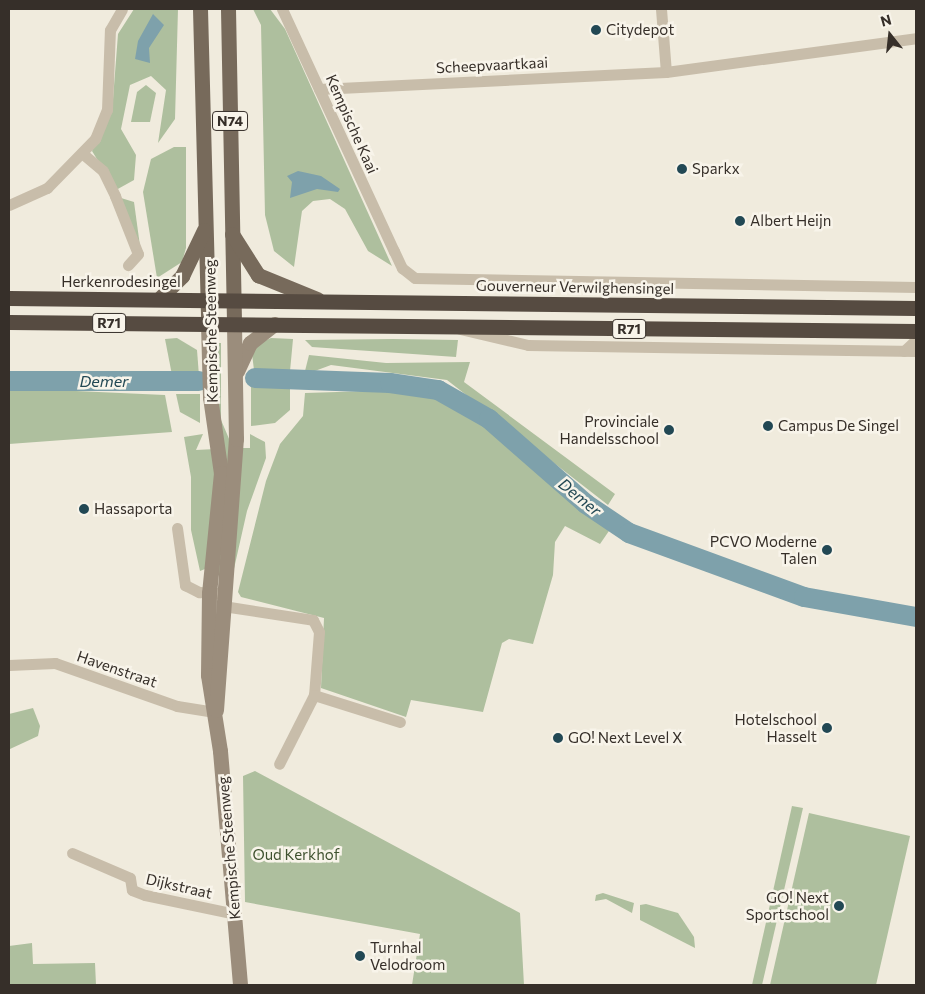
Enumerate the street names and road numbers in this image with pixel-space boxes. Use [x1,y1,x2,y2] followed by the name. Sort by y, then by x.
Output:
[435,53,549,77] street label: Scheepvaartkaai
[322,72,382,176] street label: Kempische Kaai
[211,110,249,132] road number: N74
[201,259,221,403] street label: Kempische Steenweg
[61,273,181,291] street label: Herkenrodesingel
[476,276,674,298] street label: Gouverneur Verwilghensingel
[92,312,126,334] road number: R71
[612,318,646,340] road number: R71
[75,647,159,691] street label: Havenstraat
[214,776,244,920] street label: Kempische Steenweg
[144,870,214,902] street label: Dijkstraat

